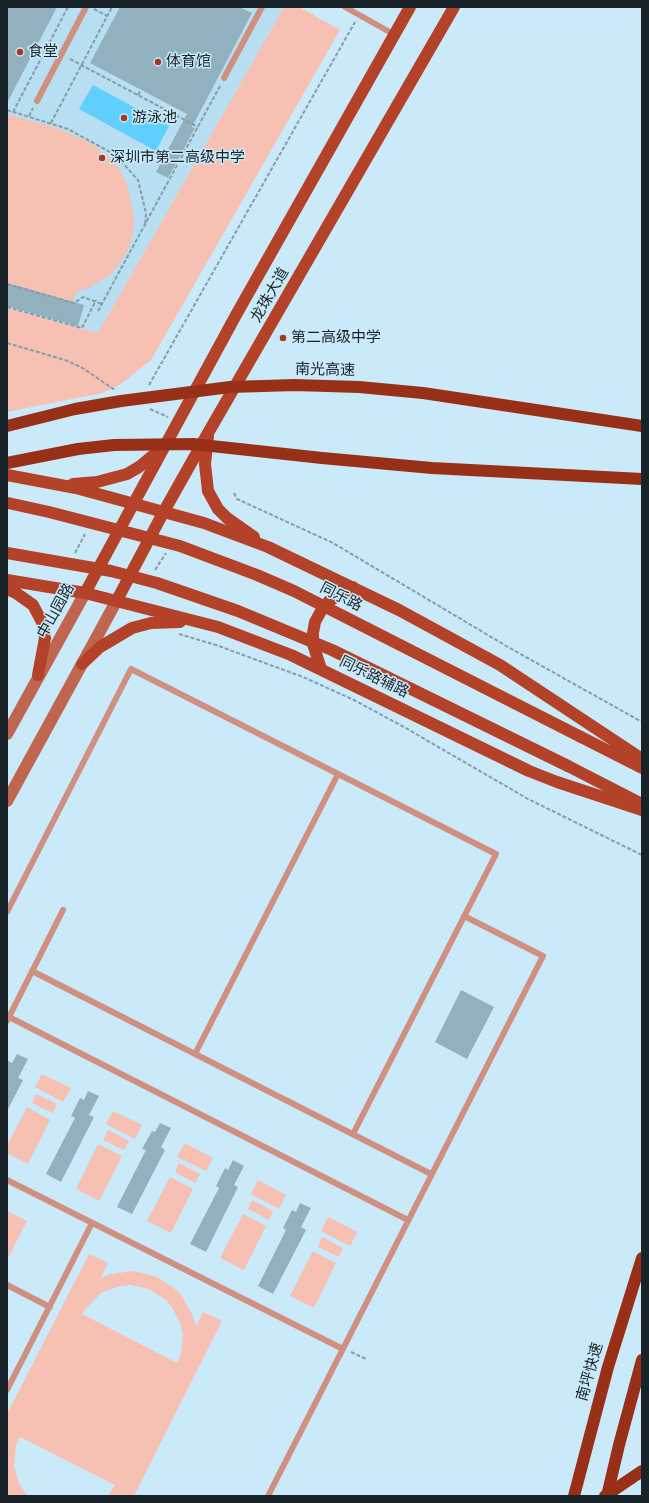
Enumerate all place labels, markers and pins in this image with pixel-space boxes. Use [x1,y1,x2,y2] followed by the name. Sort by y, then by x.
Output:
[28,43,58,61] place label: 食堂
[15,47,25,57] marker: 食堂
[166,53,211,71] place label: 体育馆
[153,57,163,67] marker: 体育馆
[132,109,177,127] place label: 游泳池
[119,113,129,123] marker: 游泳池
[110,149,245,167] place label: 深圳市第二高级中学
[97,153,107,163] marker: 深圳市第二高级中学
[291,329,381,347] place label: 第二高级中学
[278,333,288,343] marker: 第二高级中学

